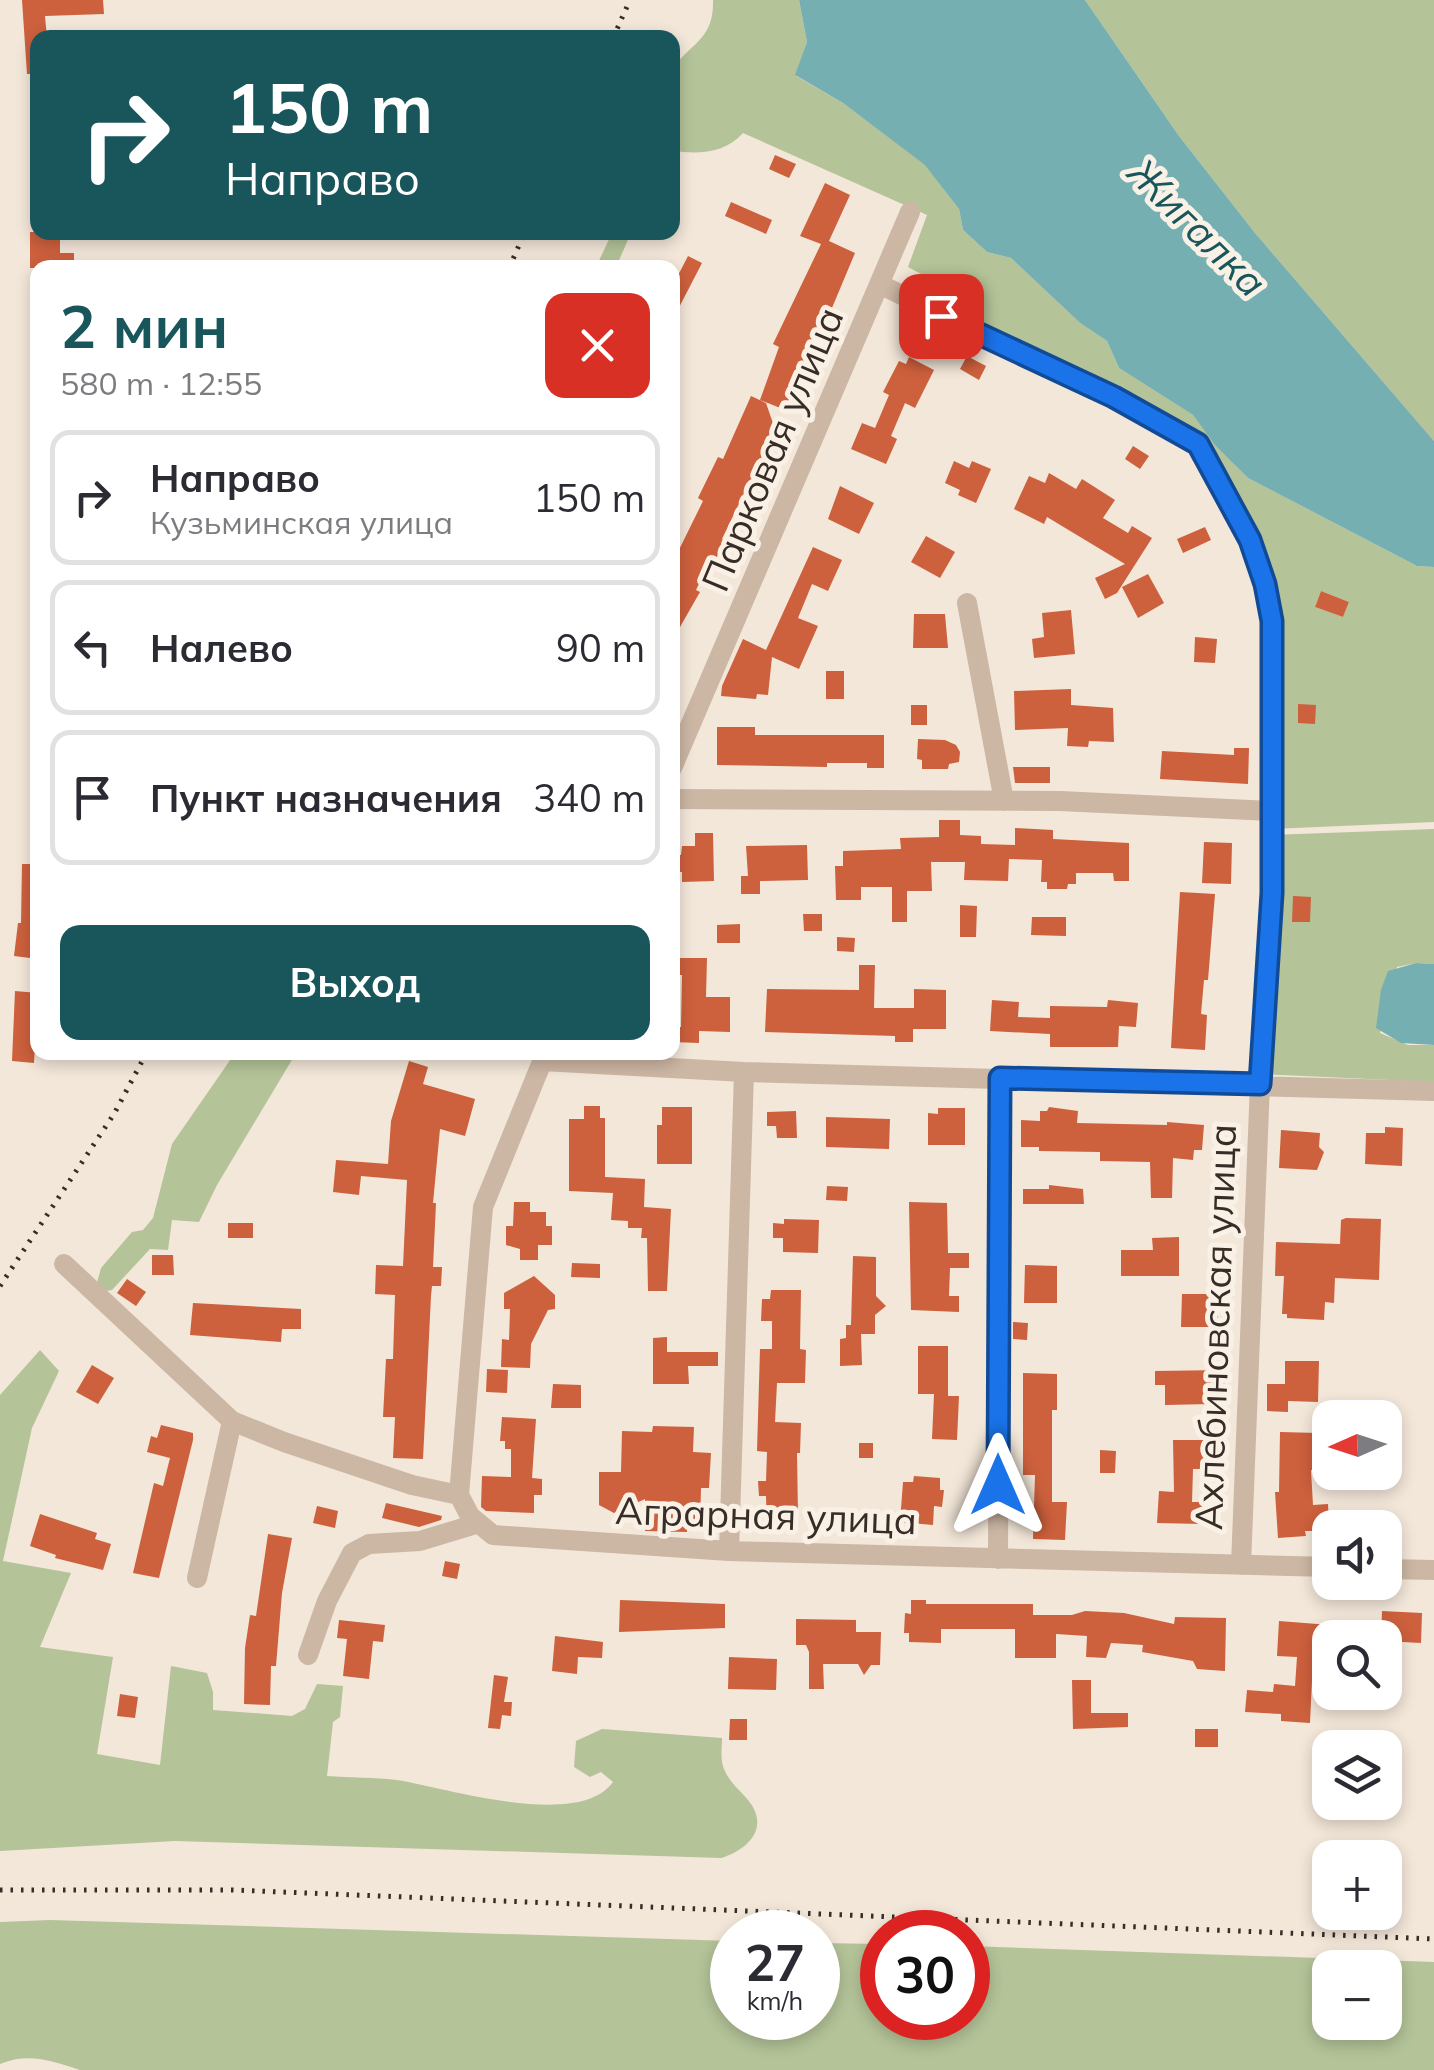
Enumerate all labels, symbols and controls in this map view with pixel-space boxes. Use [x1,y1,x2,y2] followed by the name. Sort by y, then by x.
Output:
[225,63,433,151] text: 150 m
[60,70,190,200] icon: right
[1117,146,1278,307] water label: Жигалка
[225,150,420,206] text: Направо
[899,274,984,359] pin
[60,288,228,363] text: 2 мин
[914,289,969,344] icon: arrive
[545,293,650,398] button: close
[691,300,853,598] street label: Парковая улица
[60,363,262,403] text: 580 m · 12:55
[150,454,320,502] text: Направо
[65,470,120,525] icon: right
[533,474,645,522] text: 150 m
[150,502,453,542] text: Кузьминская улица
[65,620,120,675] icon: left
[150,624,293,672] text: Налево
[556,624,645,672] text: 90 m
[65,770,120,825] icon: arrive
[150,774,502,822] text: Пункт назначения
[533,774,645,822] text: 340 m
[60,925,650,1040] button: Выход
[1184,1123,1246,1531] street label: Ахлебиновская улица
[1312,1400,1402,1490] north arrow
[1312,1400,1402,2040] map controls
[946,1433,1050,1537] position arrow
[614,1486,918,1544] street label: Аграрная улица
[1312,1510,1402,1600] button: sound
[1312,1620,1402,1710] button: search
[1312,1730,1402,1820] button: layers
[1312,1840,1402,1930] button: +
[860,1910,990,2040] speed limit sign: 30
[745,1931,805,1994] text: 27
[1312,1950,1402,2040] button: −
[747,1985,803,2016] text: km/h

